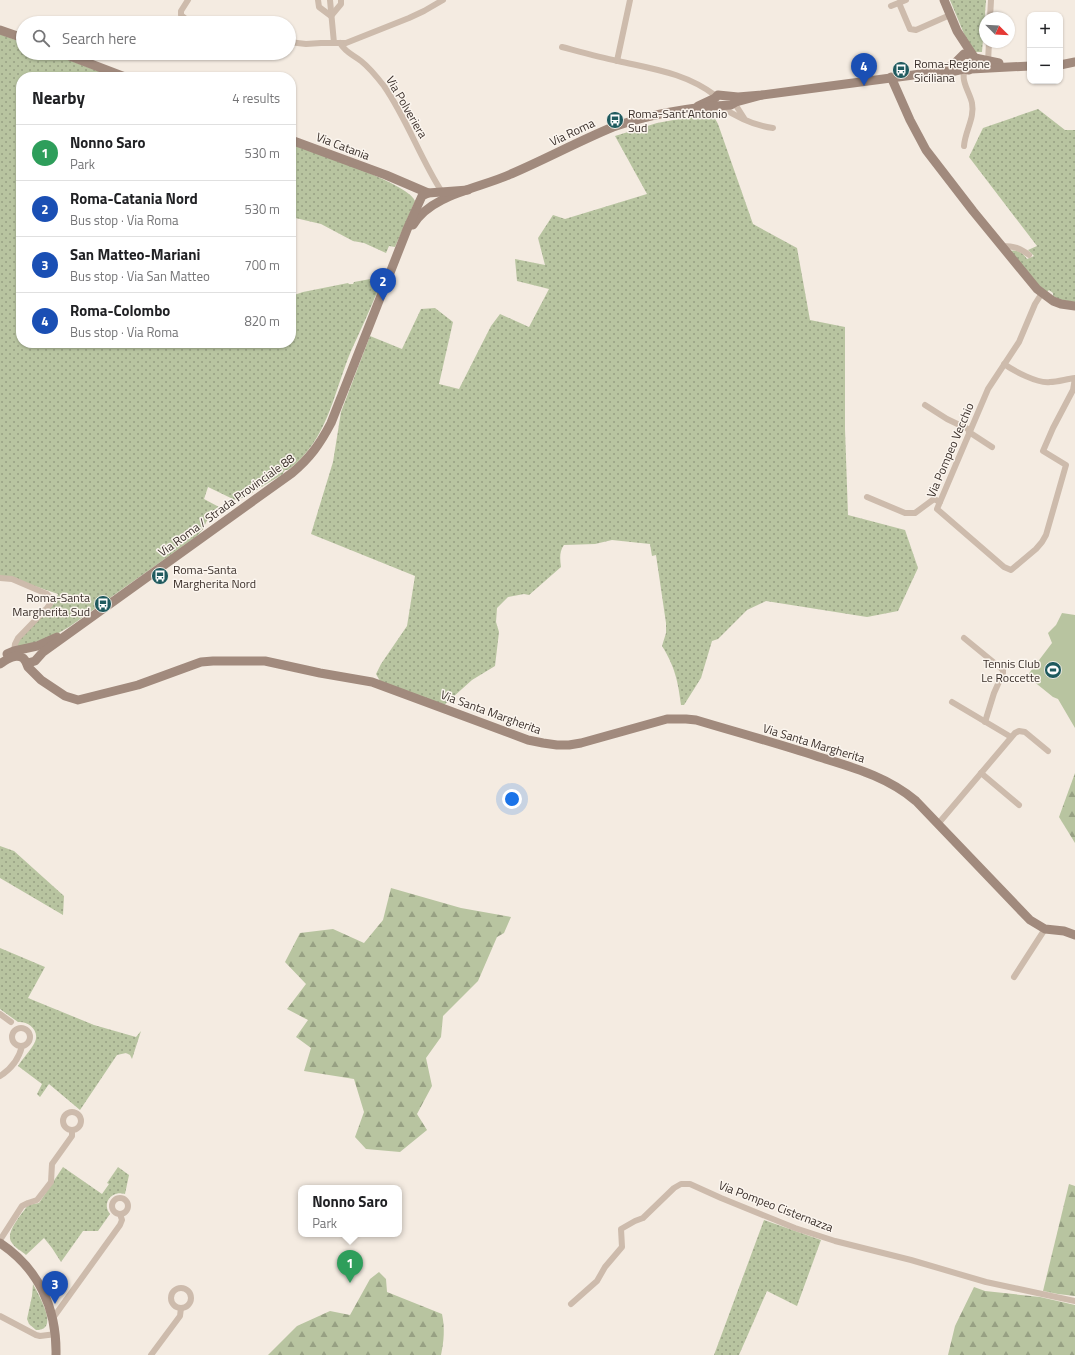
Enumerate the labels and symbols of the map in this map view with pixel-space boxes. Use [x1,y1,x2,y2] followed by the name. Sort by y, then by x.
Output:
[979,12,1015,48] north arrow
[851,53,877,86] pin: 4
[914,54,990,87] place label: Roma-Regione Siciliana
[891,60,911,80] bus stop icon: Roma-Regione Siciliana
[381,72,433,142] street label: Via Polveriera
[628,104,727,137] place label: Roma-Sant'Antonio Sud
[605,110,625,130] bus stop icon: Roma-Sant'Antonio Sud
[546,113,598,151] street label: Via Roma
[313,127,373,165] street label: Via Catania
[370,268,396,301] pin: 2
[921,400,979,500] street label: Via Pompeo Vecchio
[154,449,299,561] street label: Via Roma / Strada Provinciale 88
[173,560,256,593] place label: Roma-Santa Margherita Nord
[150,566,170,586] bus stop icon: Roma-Santa Margherita Nord
[12,588,90,621] place label: Roma-Santa Margherita Sud
[93,594,113,614] bus stop icon: Roma-Santa Margherita Sud
[981,654,1040,687] place label: Tennis Club Le Roccette
[1043,660,1063,680] sports icon: Tennis Club Le Roccette
[438,685,544,739] street label: Via Santa Margherita
[761,718,867,768] street label: Via Santa Margherita
[502,789,522,809] your location
[716,1175,836,1237] street label: Via Pompeo Cisternazza
[337,1250,363,1283] pin: 1
[42,1271,68,1304] pin: 3

